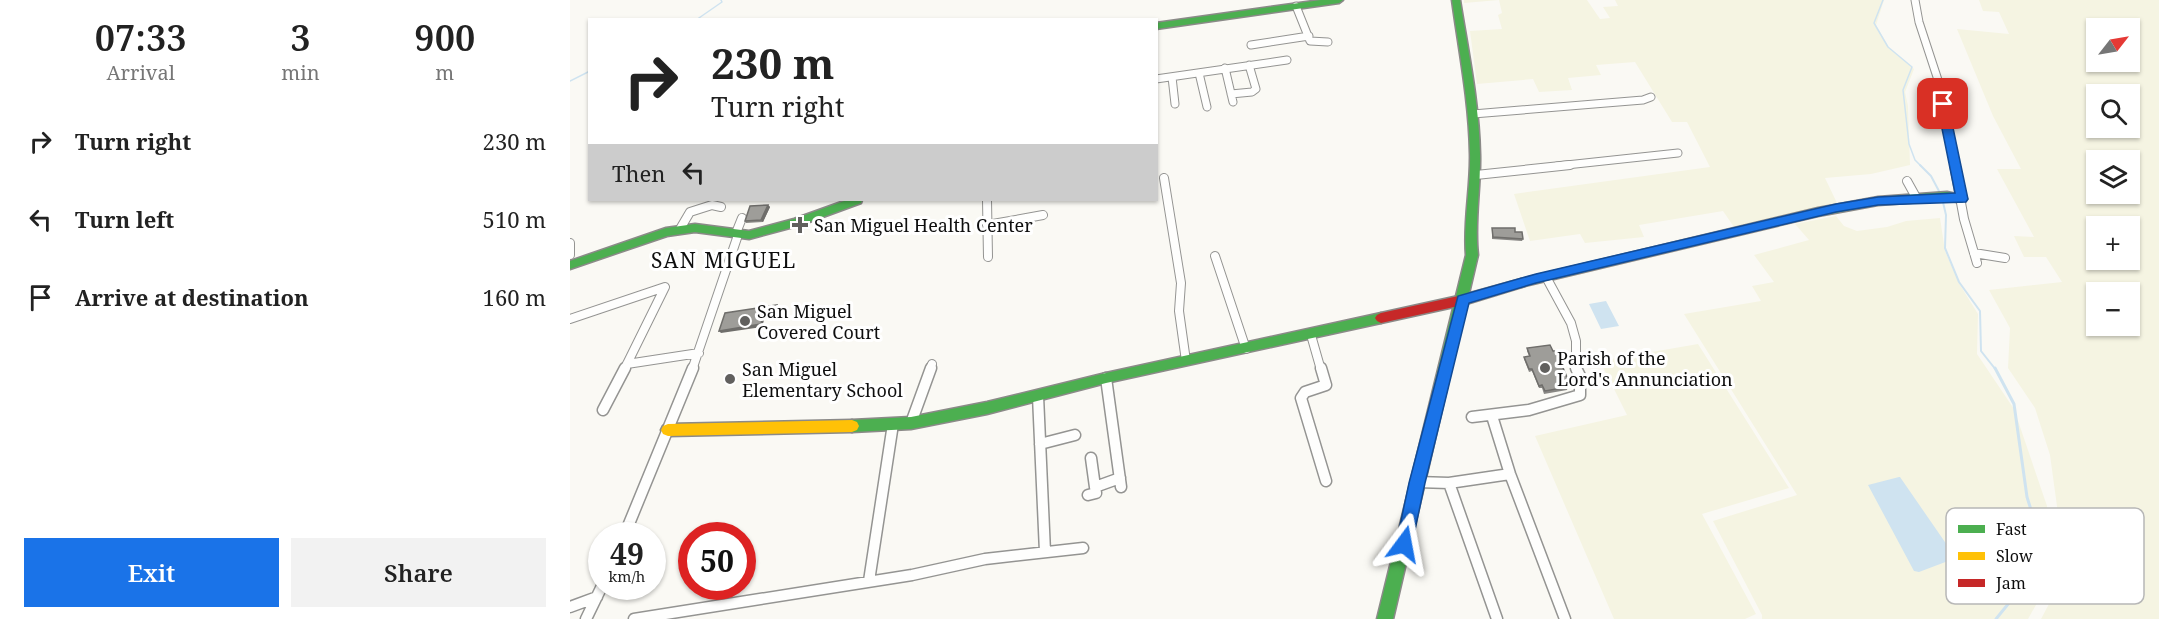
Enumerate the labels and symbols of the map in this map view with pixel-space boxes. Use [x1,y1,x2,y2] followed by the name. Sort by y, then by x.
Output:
[2086,18,2140,72] north arrow
[1917,78,1968,129] pin
[814,213,1033,237] place label: San Miguel Health Center
[791,216,809,234] marker: San Miguel Health Center
[651,246,797,274] district label: SAN MIGUEL
[757,299,880,344] place label: San Miguel Covered Court
[738,314,752,328] marker: San Miguel Covered Court
[1557,346,1733,391] place label: Parish of the Lord's Annunciation
[742,357,903,402] place label: San Miguel Elementary School
[1538,361,1552,375] marker: Parish of the Lord's Annunciation
[723,372,737,386] marker: San Miguel Elementary School
[1946,508,2144,604] legend
[1372,512,1436,576] position arrow
[1996,518,2027,540] text: Fast
[678,522,756,600] speed limit sign: 50
[1996,545,2033,567] text: Slow
[1995,572,2026,594] text: Jam

